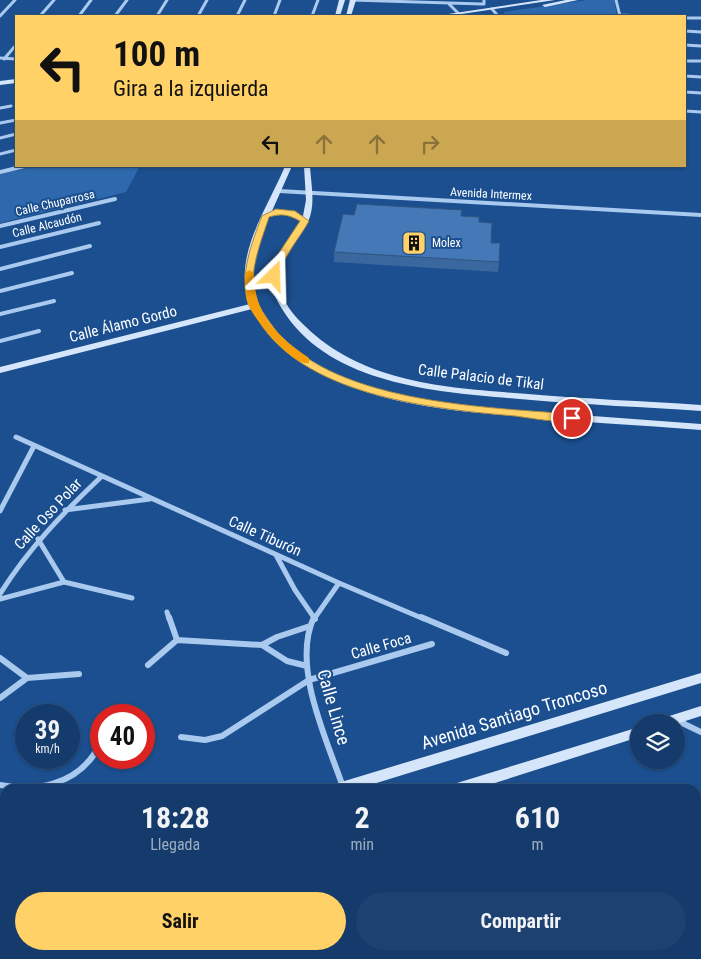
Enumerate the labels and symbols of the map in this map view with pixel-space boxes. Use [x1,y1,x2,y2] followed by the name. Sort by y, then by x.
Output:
[450,185,532,203] street label: Avenida Intermex
[14,187,96,219] street label: Calle Chuparrosa
[11,210,83,240] street label: Calle Alcaudón
[401,230,427,256] building icon: Molex
[432,236,461,250] place label: Molex
[247,249,299,301] position arrow
[67,302,179,346] street label: Calle Álamo Gordo
[417,360,545,394] street label: Calle Palacio de Tikal
[551,397,593,439] pin
[10,474,86,553] street label: Calle Oso Polar
[226,512,304,560] street label: Calle Tiburón
[349,629,413,663] street label: Calle Foca
[313,667,355,747] street label: Calle Lince
[418,677,610,753] street label: Avenida Santiago Troncoso
[90,704,155,769] speed limit sign: 40

